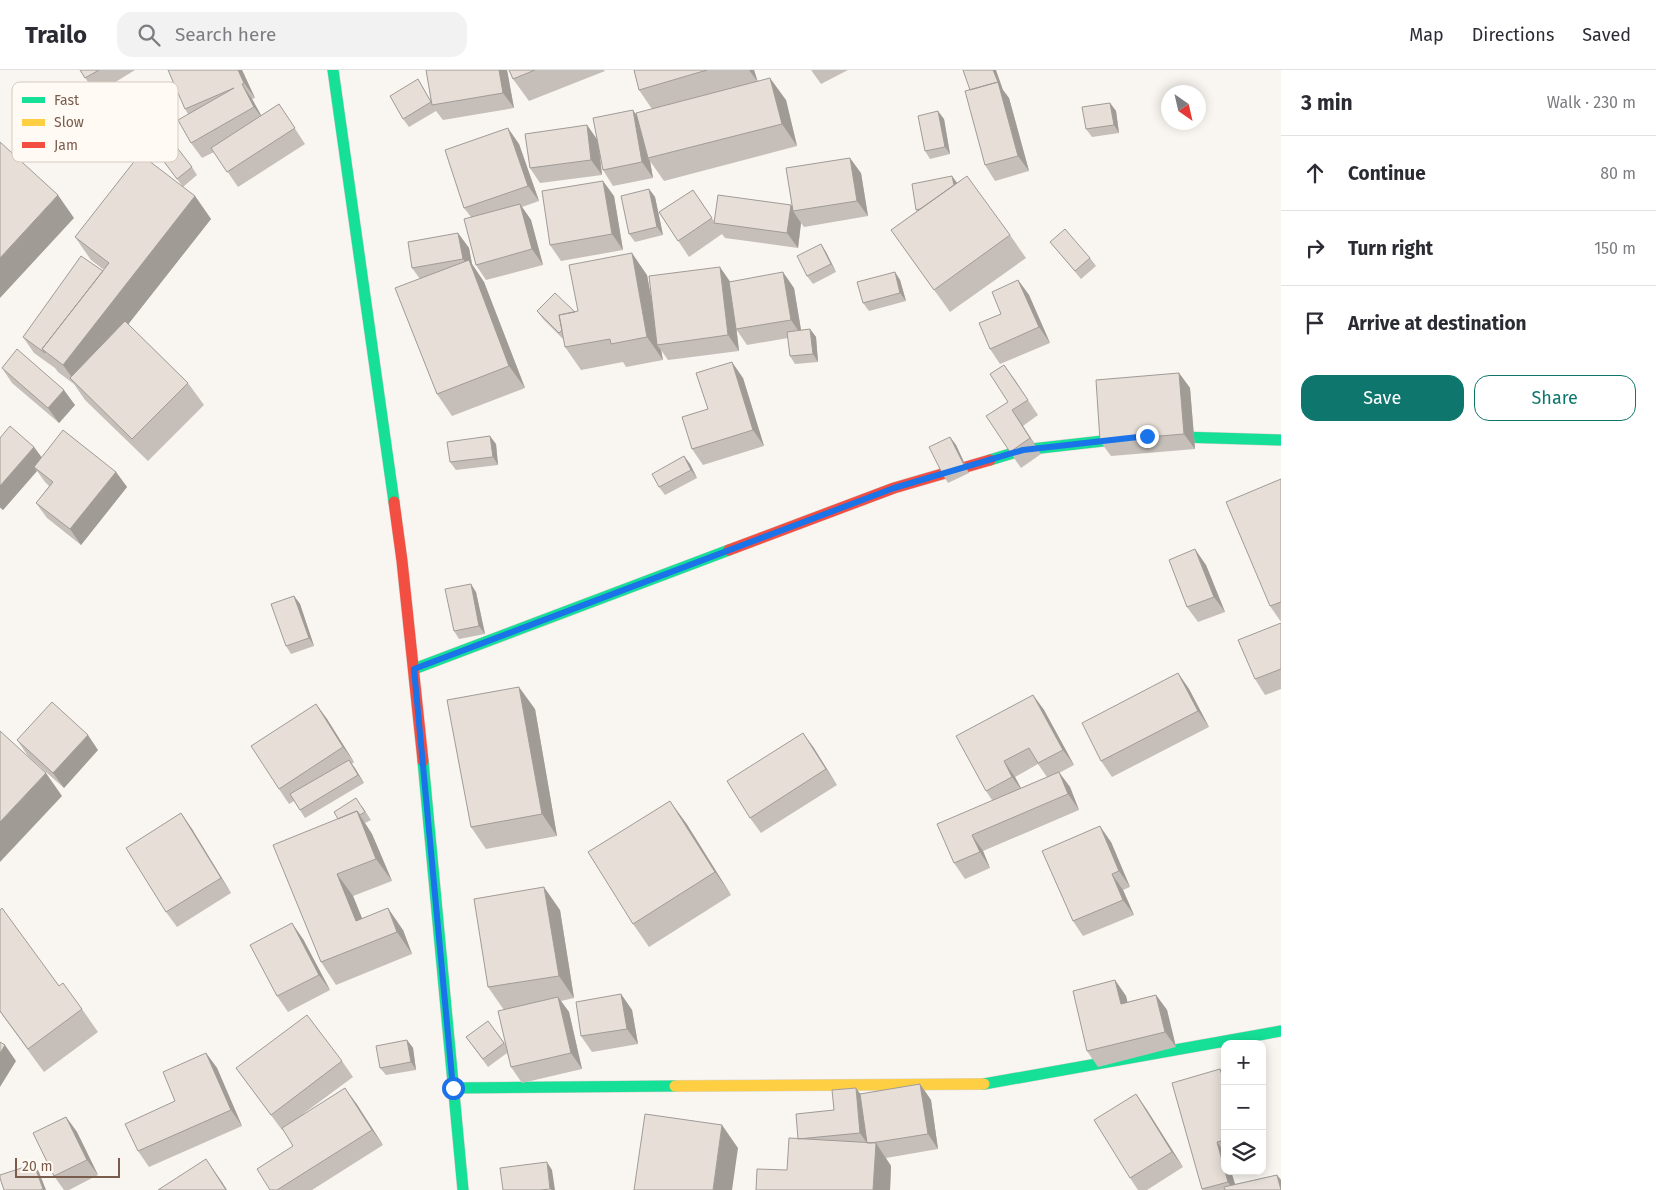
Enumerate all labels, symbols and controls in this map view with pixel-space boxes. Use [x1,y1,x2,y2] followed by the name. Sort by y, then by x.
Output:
[117,12,467,57] search box
[25,21,87,49] text: Trailo
[135,21,163,49] icon: search
[175,23,276,46] text: Search here
[1409,24,1444,46] text: Map
[1472,24,1554,46] text: Directions
[1582,24,1631,46] text: Saved
[12,82,178,162] legend
[1161,85,1206,130] north arrow
[1301,90,1353,116] text: 3 min
[54,92,80,109] text: Fast
[1547,93,1636,112] text: Walk · 230 m
[54,114,84,131] text: Slow
[54,137,78,154] text: Jam
[1301,159,1329,187] icon: ahead
[1348,162,1426,185] text: Continue
[1600,164,1636,183] text: 80 m
[1301,234,1329,262] icon: right
[1348,237,1433,260] text: Turn right
[1594,239,1636,258] text: 150 m
[1301,309,1329,337] icon: arrive
[1348,312,1527,335] text: Arrive at destination
[1301,375,1464,421] button: Save
[1474,375,1636,421] button: Share
[1136,425,1159,448] route end
[1221,1040,1266,1175] map controls
[1221,1040,1266,1085] button: +
[442,1077,465,1100] route start
[1221,1085,1266,1130] button: −
[1221,1130,1266,1175] button: layers
[15,1155,120,1178] scale bar
[22,1158,52,1175] text: 20 m

